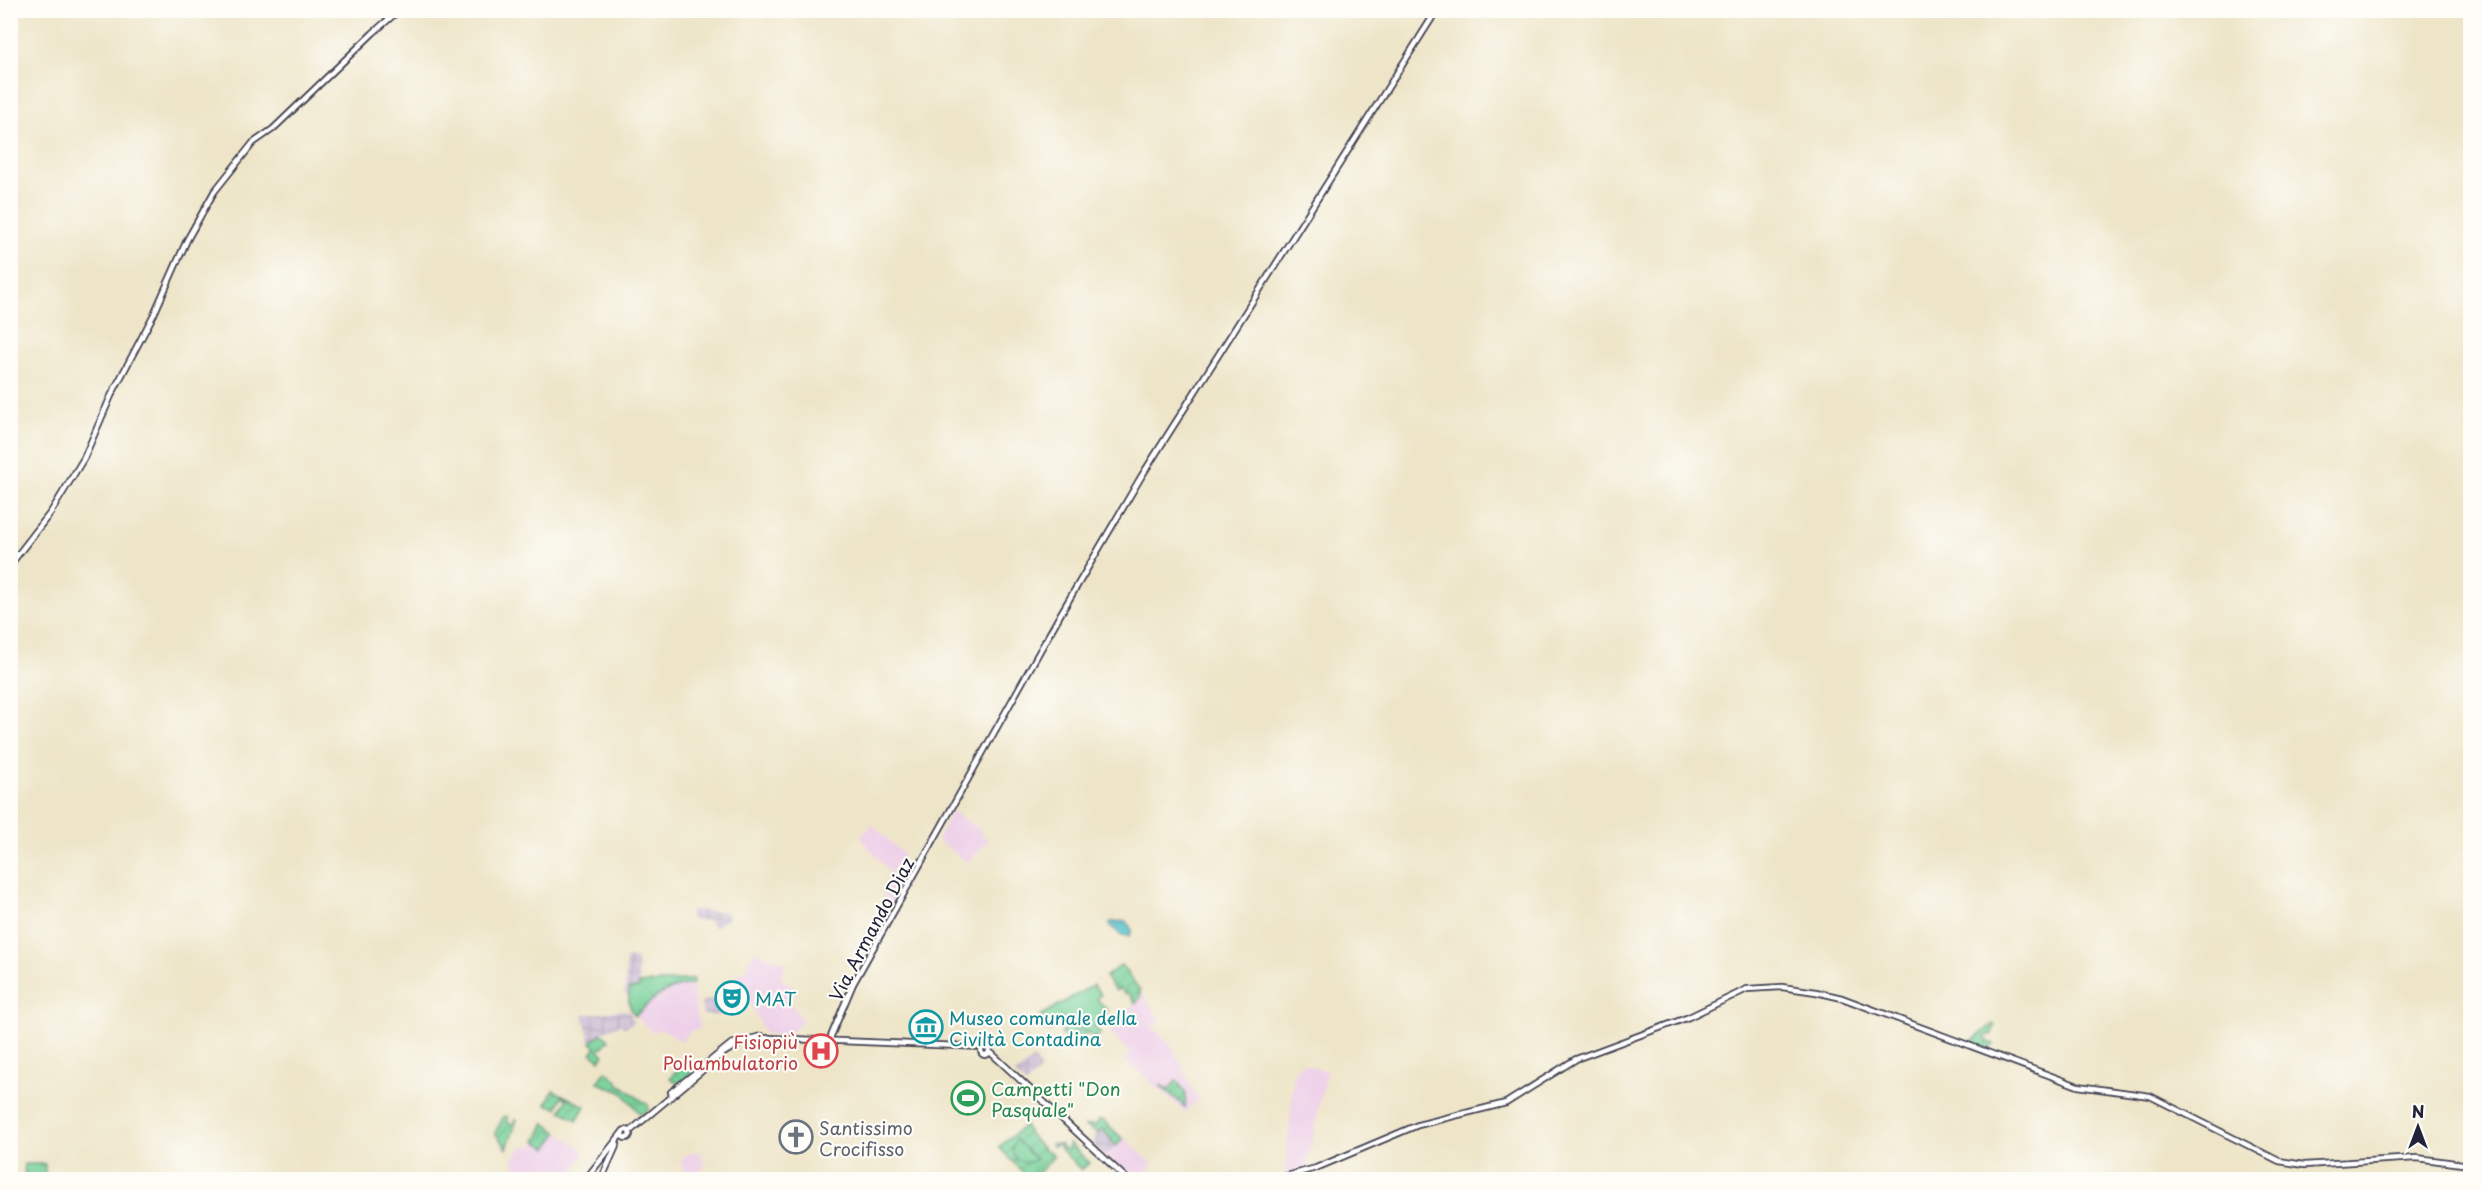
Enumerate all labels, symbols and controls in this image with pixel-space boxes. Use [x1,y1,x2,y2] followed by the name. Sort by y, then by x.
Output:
[822,852,921,1006] street label: Via Armando Diaz
[714,980,750,1016] theatre icon: MAT
[755,985,797,1012] place label: MAT
[949,1004,1137,1052] place label: Museo comunale della Civiltà Contadina
[908,1009,944,1045] museum icon: Museo comunale della Civiltà Contadina
[663,1028,798,1076] place label: Fisiopiù Poliambulatorio
[803,1033,839,1069] hospital icon: Fisiopiù Poliambulatorio
[991,1075,1121,1123] place label: Campetti "Don Pasquale"
[950,1080,986,1116] sports icon: Campetti "Don Pasquale"
[2388,1097,2448,1157] north arrow
[2412,1099,2424,1123] text: N
[819,1114,913,1162] place label: Santissimo Crocifisso
[778,1119,814,1155] church icon: Santissimo Crocifisso

